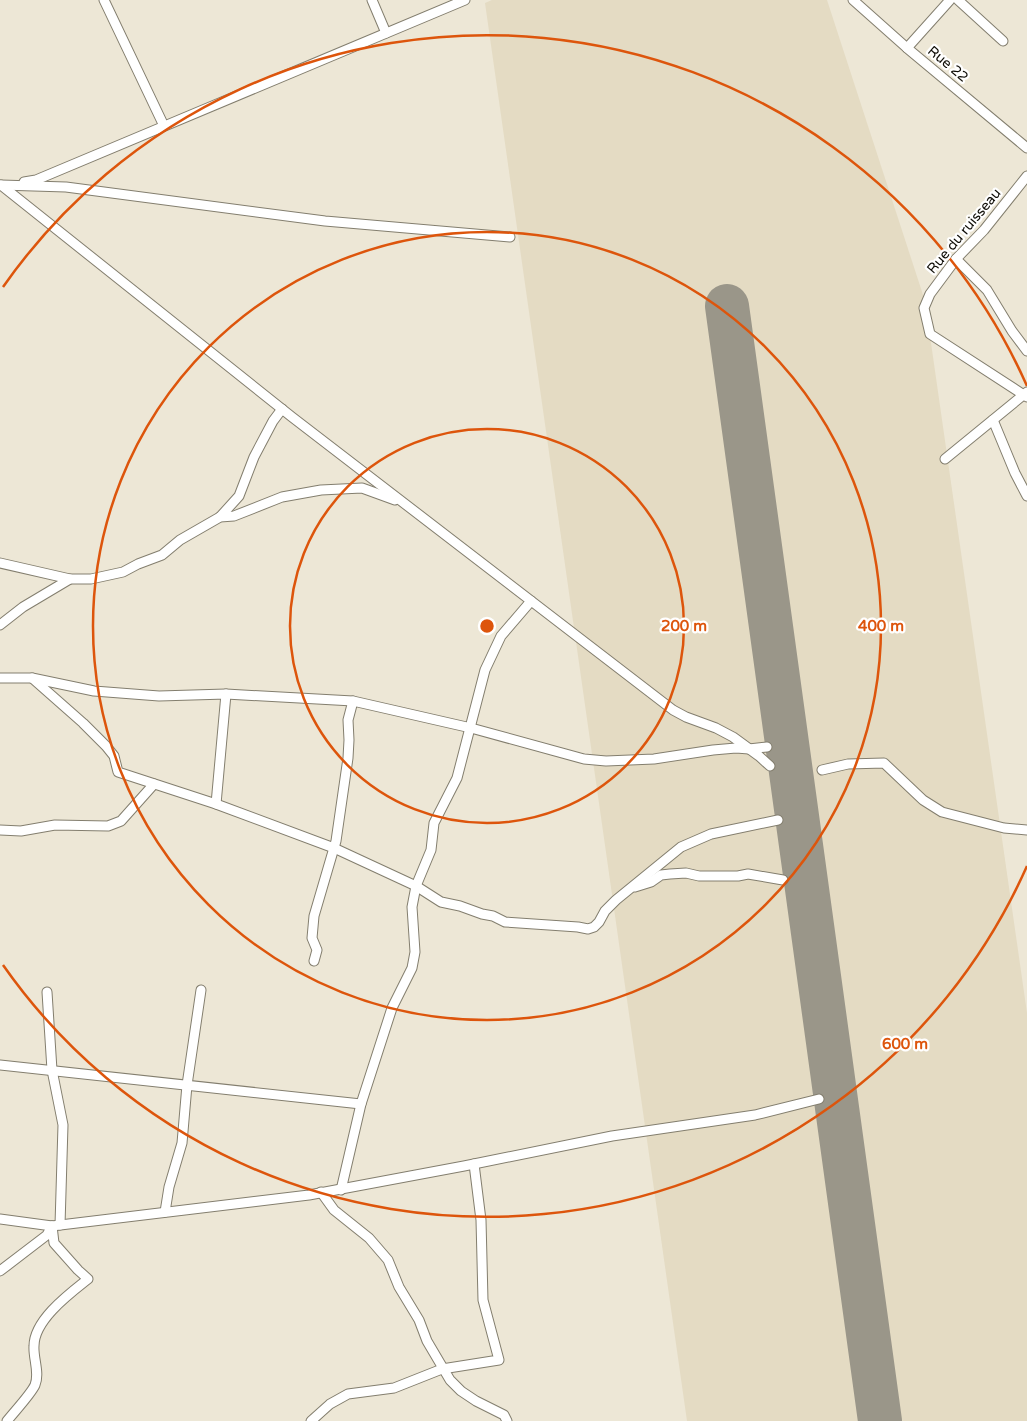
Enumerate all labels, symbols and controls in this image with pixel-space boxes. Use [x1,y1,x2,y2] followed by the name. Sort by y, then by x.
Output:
[924,42,972,86] street label: Rue 22
[923,185,1005,277] street label: Rue du ruisseau
[478,617,496,635] centre of rings
[661,617,707,635] text: 200 m
[858,617,904,635] text: 400 m
[882,1035,928,1053] text: 600 m

